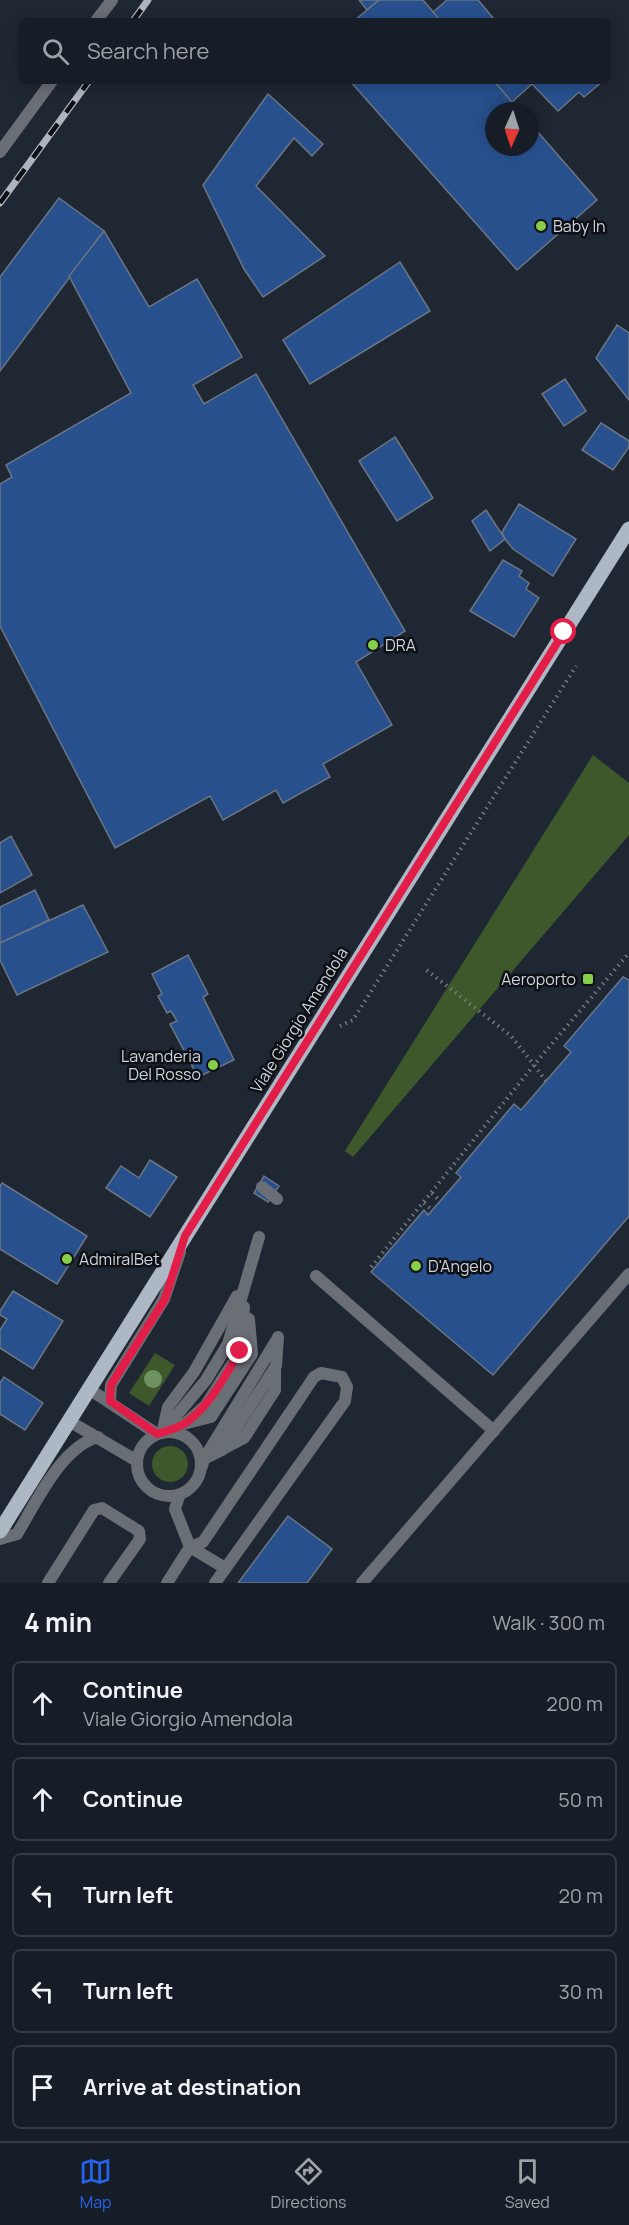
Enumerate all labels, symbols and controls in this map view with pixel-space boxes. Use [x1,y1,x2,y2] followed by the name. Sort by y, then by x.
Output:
[18,18,611,84] search box
[39,35,72,68] icon: search
[87,36,209,66] text: Search here
[485,102,539,156] north arrow
[553,215,606,237] place label: Baby In
[534,219,548,233] marker: Baby In
[550,618,576,644] route start
[385,634,416,656] place label: DRA
[366,638,380,652] marker: DRA
[245,943,353,1097] street label: Viale Giorgio Amendola
[501,968,576,990] place label: Aeroporto
[581,972,595,986] marker: Aeroporto
[121,1045,201,1085] place label: Lavanderia Del Rosso
[206,1058,220,1072] marker: Lavanderia Del Rosso
[79,1248,160,1270] place label: AdmiralBet
[60,1252,74,1266] marker: AdmiralBet
[428,1255,492,1277] place label: D'Angelo
[409,1259,423,1273] marker: D'Angelo
[226,1337,252,1363] route end
[24,1604,92,1640] text: 4 min
[493,1609,605,1636] text: Walk · 300 m
[83,1675,183,1705] text: Continue
[26,1687,59,1720] icon: ahead
[546,1690,603,1717] text: 200 m
[83,1705,293,1732] text: Viale Giorgio Amendola
[26,1783,59,1816] icon: ahead
[83,1784,183,1814] text: Continue
[558,1786,603,1813] text: 50 m
[26,1879,59,1912] icon: left
[83,1880,173,1910] text: Turn left
[558,1882,603,1909] text: 20 m
[26,1975,59,2008] icon: left
[83,1976,173,2006] text: Turn left
[559,1978,603,2005] text: 30 m
[26,2071,59,2104] icon: arrive
[83,2072,301,2102] text: Arrive at destination
[79,2155,112,2213] tab: Map
[271,2155,346,2213] tab: Directions
[505,2155,550,2213] tab: Saved

